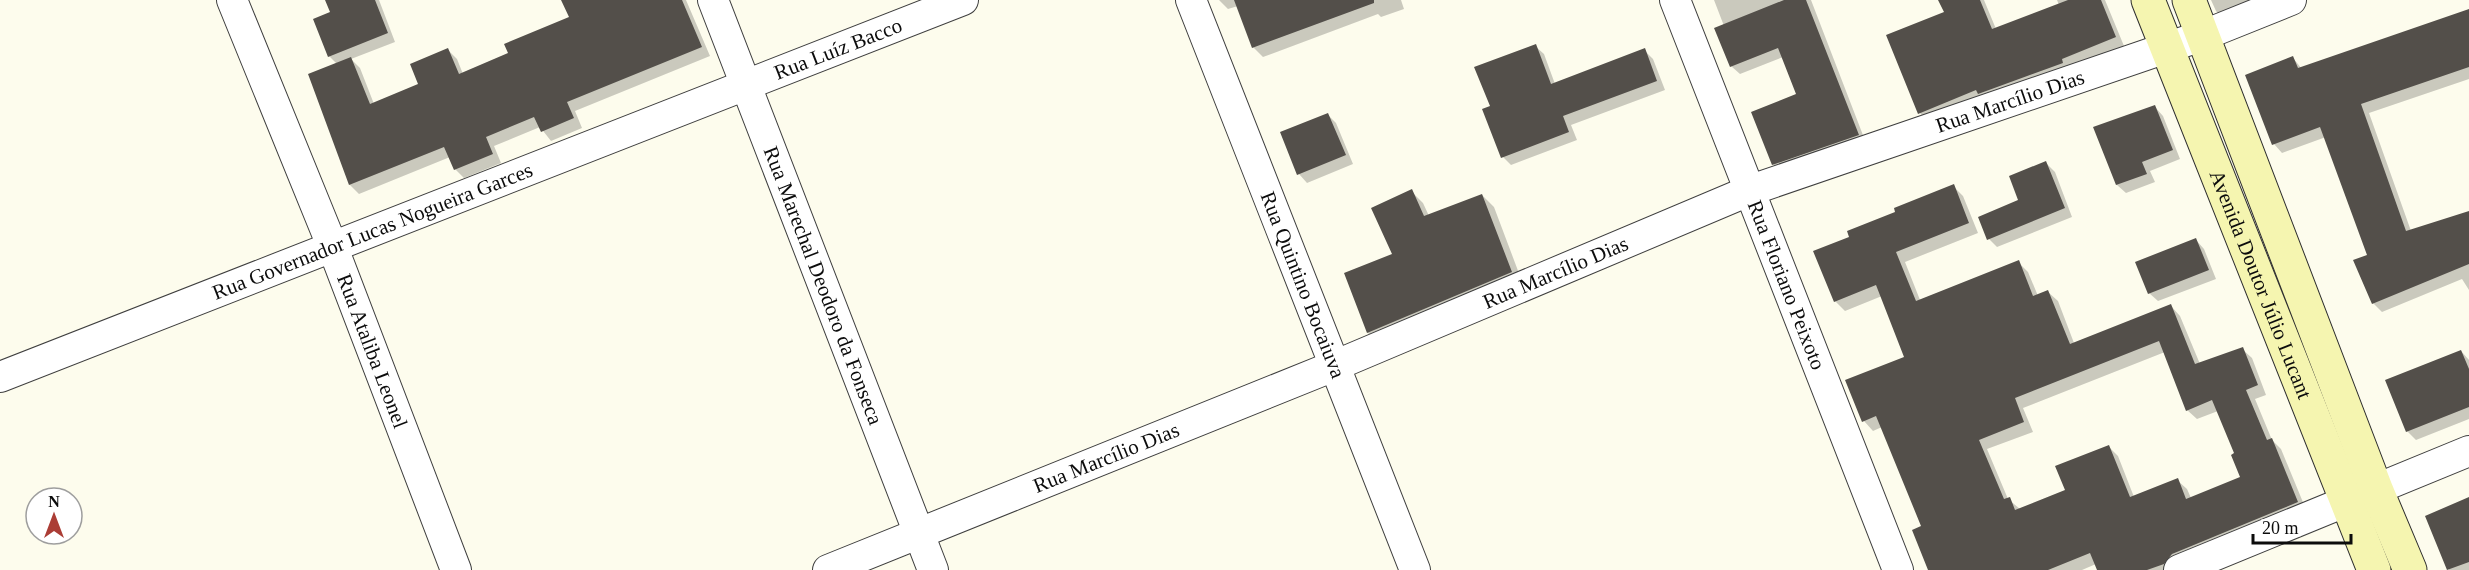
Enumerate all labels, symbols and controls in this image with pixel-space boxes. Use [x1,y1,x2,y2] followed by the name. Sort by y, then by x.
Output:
[771,13,905,85] street label: Rua Luíz Bacco
[1933,65,2087,138] street label: Rua Marcílio Dias
[759,143,888,429] street label: Rua Marechal Deodoro da Fonseca
[209,158,536,305] street label: Rua Governador Lucas Nogueira Garces
[2205,167,2317,402] street label: Avenida Doutor Júlio Lucant
[1255,188,1351,382] street label: Rua Quintino Bocaiuva
[1743,197,1830,373] street label: Rua Floriano Peixoto
[1479,231,1632,314] street label: Rua Marcílio Dias
[332,270,413,432] street label: Rua Ataliba Leonel
[1030,418,1183,498] street label: Rua Marcílio Dias
[24,486,84,546] north arrow
[48,493,60,510] text: N
[2253,507,2350,545] scale bar
[2262,518,2299,538] text: 20 m

